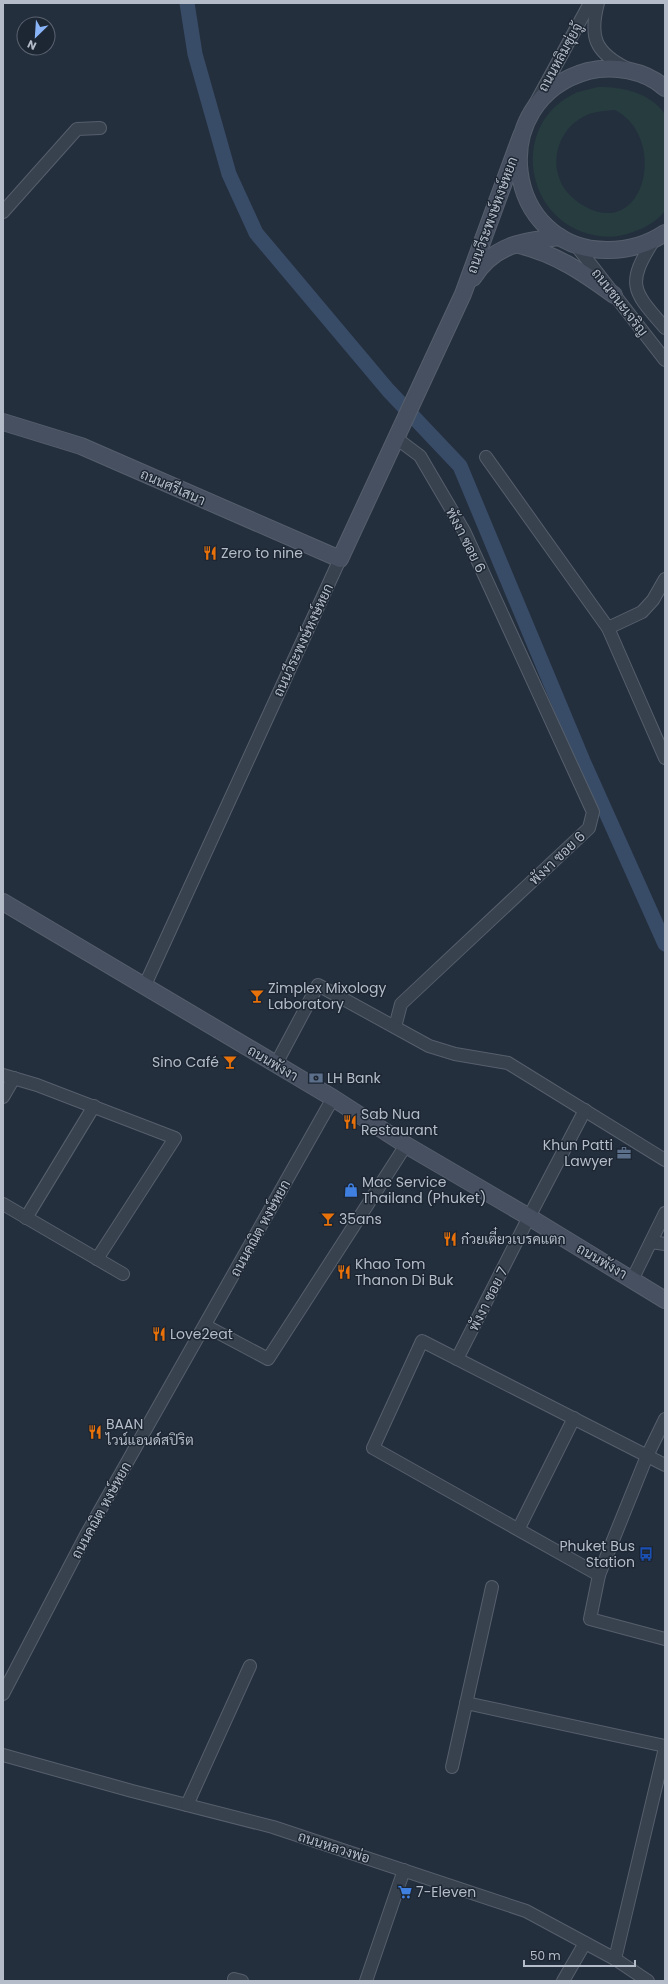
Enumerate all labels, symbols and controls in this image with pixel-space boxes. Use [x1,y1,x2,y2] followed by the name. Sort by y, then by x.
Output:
[16,16,56,56] north arrow
[533,18,588,95] street label: ถนนหลิมซุ่ยจู้
[25,36,39,54] text: N
[462,154,522,276] street label: ถนนวีระพงษ์หงษ์หยก
[587,264,653,340] street label: ถนนชนะเจริญ
[137,464,209,510] street label: ถนนศรีเสนา
[441,504,491,576] street label: พังงา ซอย 6
[221,543,303,563] place label: Zero to nine
[202,545,218,561] restaurant icon: Zero to nine
[268,580,338,700] street label: ถนนวีระพงษ์หงษ์หยก
[524,826,590,889] street label: พังงา ซอย 6
[268,978,387,1014] place label: Zimplex Mixology Laboratory
[249,988,265,1004] bar icon: Zimplex Mixology Laboratory
[244,1040,302,1086] street label: ถนนพังงา
[152,1052,219,1072] place label: Sino Café
[222,1054,238,1070] bar icon: Sino Café
[327,1068,381,1088] place label: LH Bank
[308,1070,324,1086] bank icon: LH Bank
[361,1104,438,1140] place label: Sab Nua Restaurant
[342,1114,358,1130] restaurant icon: Sab Nua Restaurant
[543,1135,613,1171] place label: Khun Patti Lawyer
[616,1145,632,1161] office icon: Khun Patti Lawyer
[362,1172,486,1208] place label: Mac Service Thailand (Phuket)
[225,1176,295,1280] street label: ถนนคณิต หงษ์หยก
[343,1182,359,1198] shop icon: Mac Service Thailand (Phuket)
[339,1209,382,1229] place label: 35ans
[320,1211,336,1227] bar icon: 35ans
[461,1227,566,1249] place label: ก๋วยเตี๋ยวเบรคแตก
[442,1231,458,1247] restaurant icon: ก๋วยเตี๋ยวเบรคแตก
[573,1238,631,1284] street label: ถนนพังงา
[355,1254,454,1290] place label: Khao Tom Thanon Di Buk
[463,1263,513,1335] street label: พังงา ซอย 7
[336,1264,352,1280] restaurant icon: Khao Tom Thanon Di Buk
[170,1324,233,1344] place label: Love2eat
[151,1326,167,1342] restaurant icon: Love2eat
[105,1414,194,1450] place label: BAAN ไวน์แอนด์สปิริต
[87,1424,103,1440] restaurant icon: BAAN ไวน์แอนด์สปิริต
[66,1458,136,1562] street label: ถนนคณิต หงษ์หยก
[559,1536,635,1572] place label: Phuket Bus Station
[638,1546,654,1562] bus stop icon: Phuket Bus Station
[295,1826,373,1868] street label: ถนนหลวงพ่อ
[416,1882,476,1902] place label: 7-Eleven
[397,1884,413,1900] supermarket icon: 7-Eleven
[524,1942,635,1968] scale bar
[530,1947,561,1964] text: 50 m

